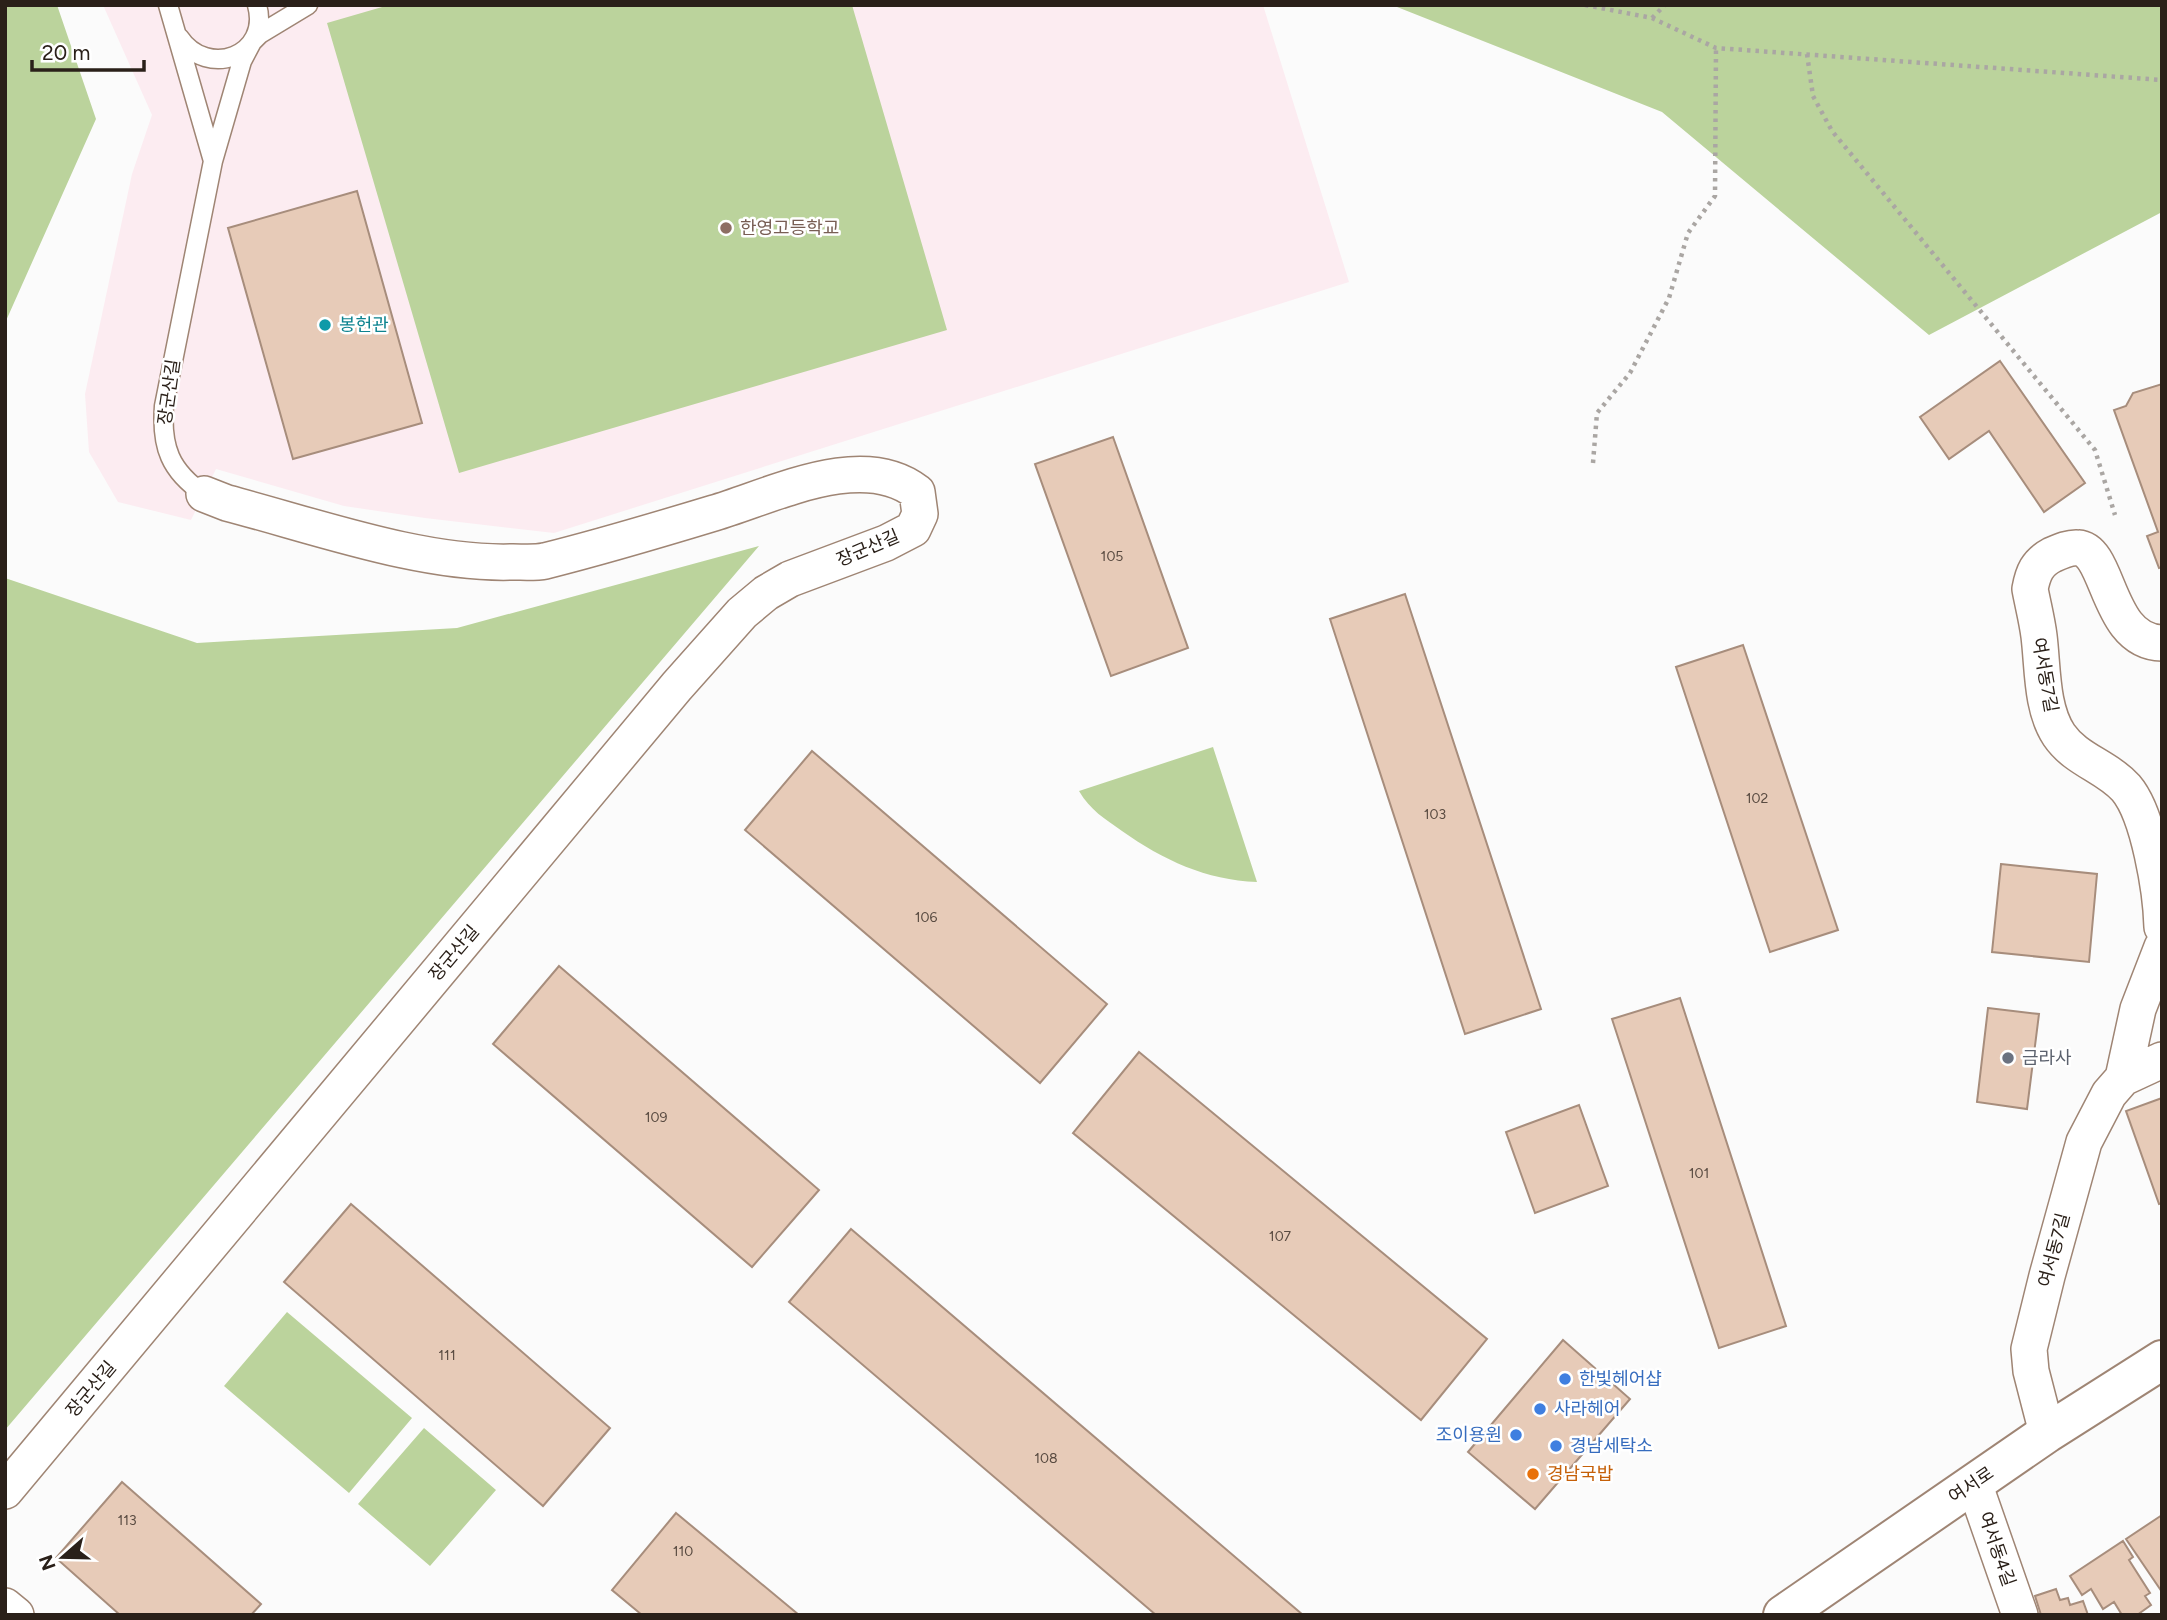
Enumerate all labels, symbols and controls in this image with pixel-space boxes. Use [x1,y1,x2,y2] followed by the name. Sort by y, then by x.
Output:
[32,28,144,72] scale bar
[42,40,90,65] text: 20 m
[740,217,839,239] place label: 한영고등학교
[718,220,734,236] marker: 한영고등학교
[339,314,389,336] place label: 봉헌관
[317,317,333,333] marker: 봉헌관
[153,358,185,426] street label: 장군산길
[833,525,903,571] street label: 장군산길
[1101,548,1123,565] house number: 105
[2028,636,2062,714] street label: 여서동7길
[1746,790,1768,807] house number: 102
[1424,806,1446,823] house number: 103
[915,909,937,926] house number: 106
[424,921,484,985] street label: 장군산길
[2022,1047,2072,1069] place label: 금라사
[2000,1050,2016,1066] marker: 금라사
[645,1109,667,1126] house number: 109
[1689,1165,1709,1182] house number: 101
[2034,1210,2074,1290] street label: 여서동7길
[1269,1228,1292,1245] house number: 107
[438,1347,456,1364] house number: 111
[61,1357,121,1421] street label: 장군산길
[1579,1368,1662,1390] place label: 한빛헤어샵
[1557,1371,1573,1387] marker: 한빛헤어샵
[1554,1398,1620,1420] place label: 사라헤어
[1532,1401,1548,1417] marker: 사라헤어
[1436,1424,1502,1446] place label: 조이용원
[1508,1427,1524,1443] marker: 조이용원
[1570,1435,1653,1457] place label: 경남세탁소
[1548,1438,1564,1454] marker: 경남세탁소
[1034,1450,1058,1467] house number: 108
[1944,1462,1998,1508] street label: 여서로
[1547,1463,1613,1485] place label: 경남국밥
[1525,1466,1541,1482] marker: 경남국밥
[1974,1509,2020,1589] street label: 여서동4길
[117,1512,137,1529] house number: 113
[28,1522,98,1592] north arrow
[673,1543,693,1560] house number: 110
[34,1552,61,1573] text: N

